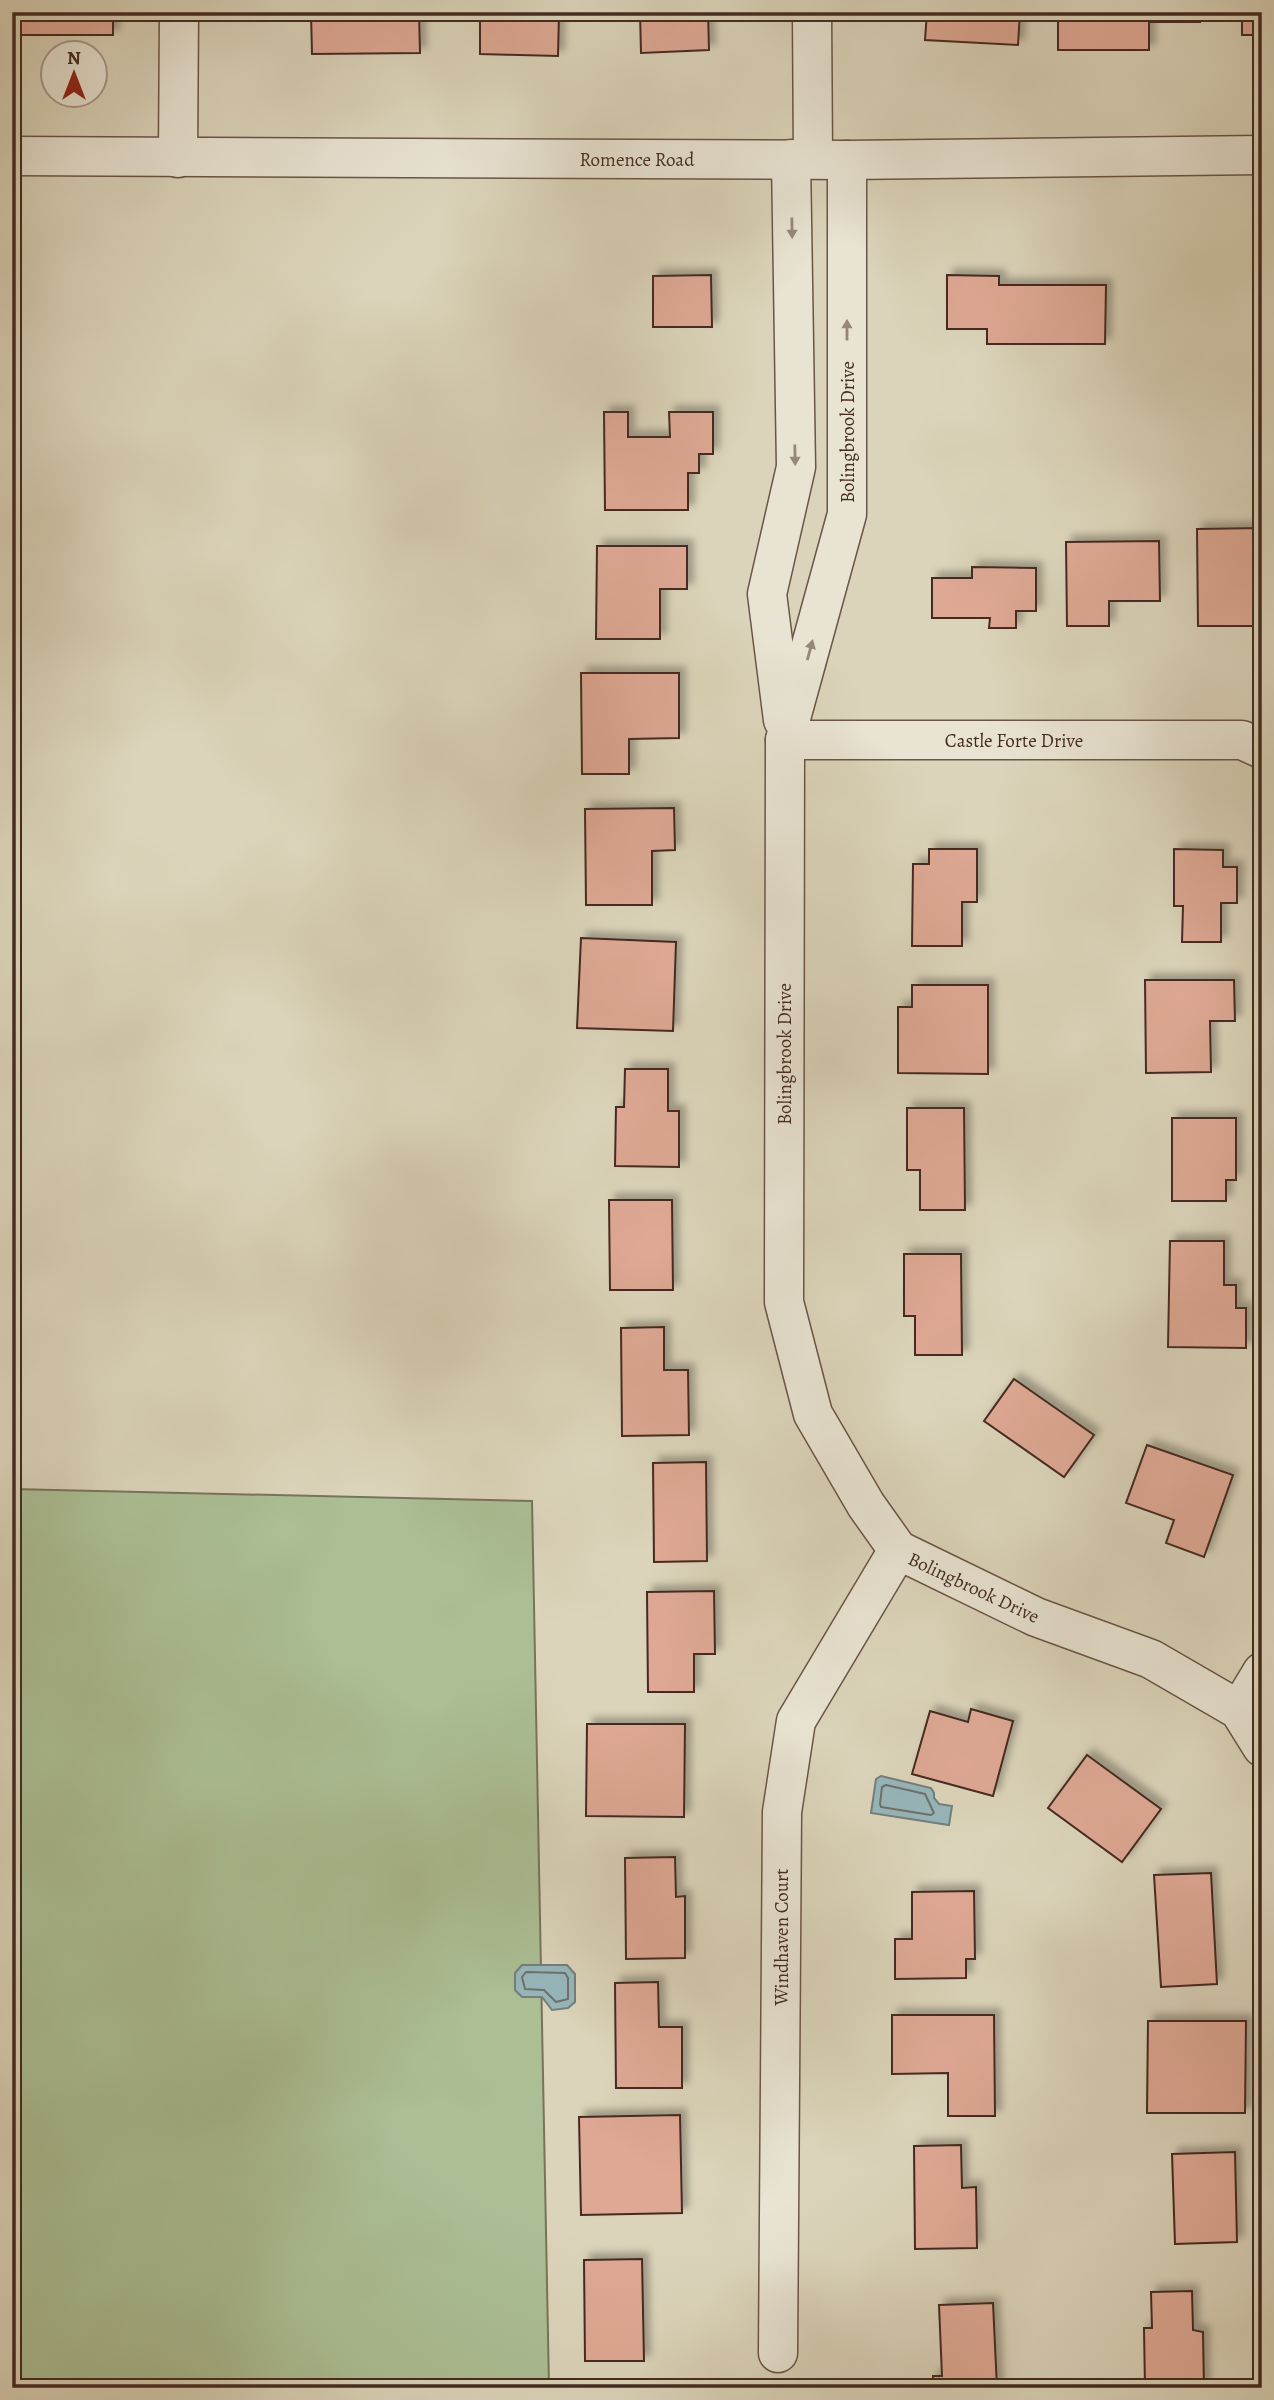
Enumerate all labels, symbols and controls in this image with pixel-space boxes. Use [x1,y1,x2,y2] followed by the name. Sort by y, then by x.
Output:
[38,38,108,108] north arrow
[67,45,81,71] text: N
[580,147,695,173] street label: Romence Road
[786,217,797,239] one-way arrow
[841,318,853,340] one-way arrow
[835,361,861,503] street label: Bolingbrook Drive
[790,444,801,466] one-way arrow
[805,639,815,660] one-way arrow
[945,728,1083,754] street label: Castle Forte Drive
[772,983,798,1125] street label: Bolingbrook Drive
[904,1546,1043,1630] street label: Bolingbrook Drive
[769,1868,795,2007] street label: Windhaven Court

